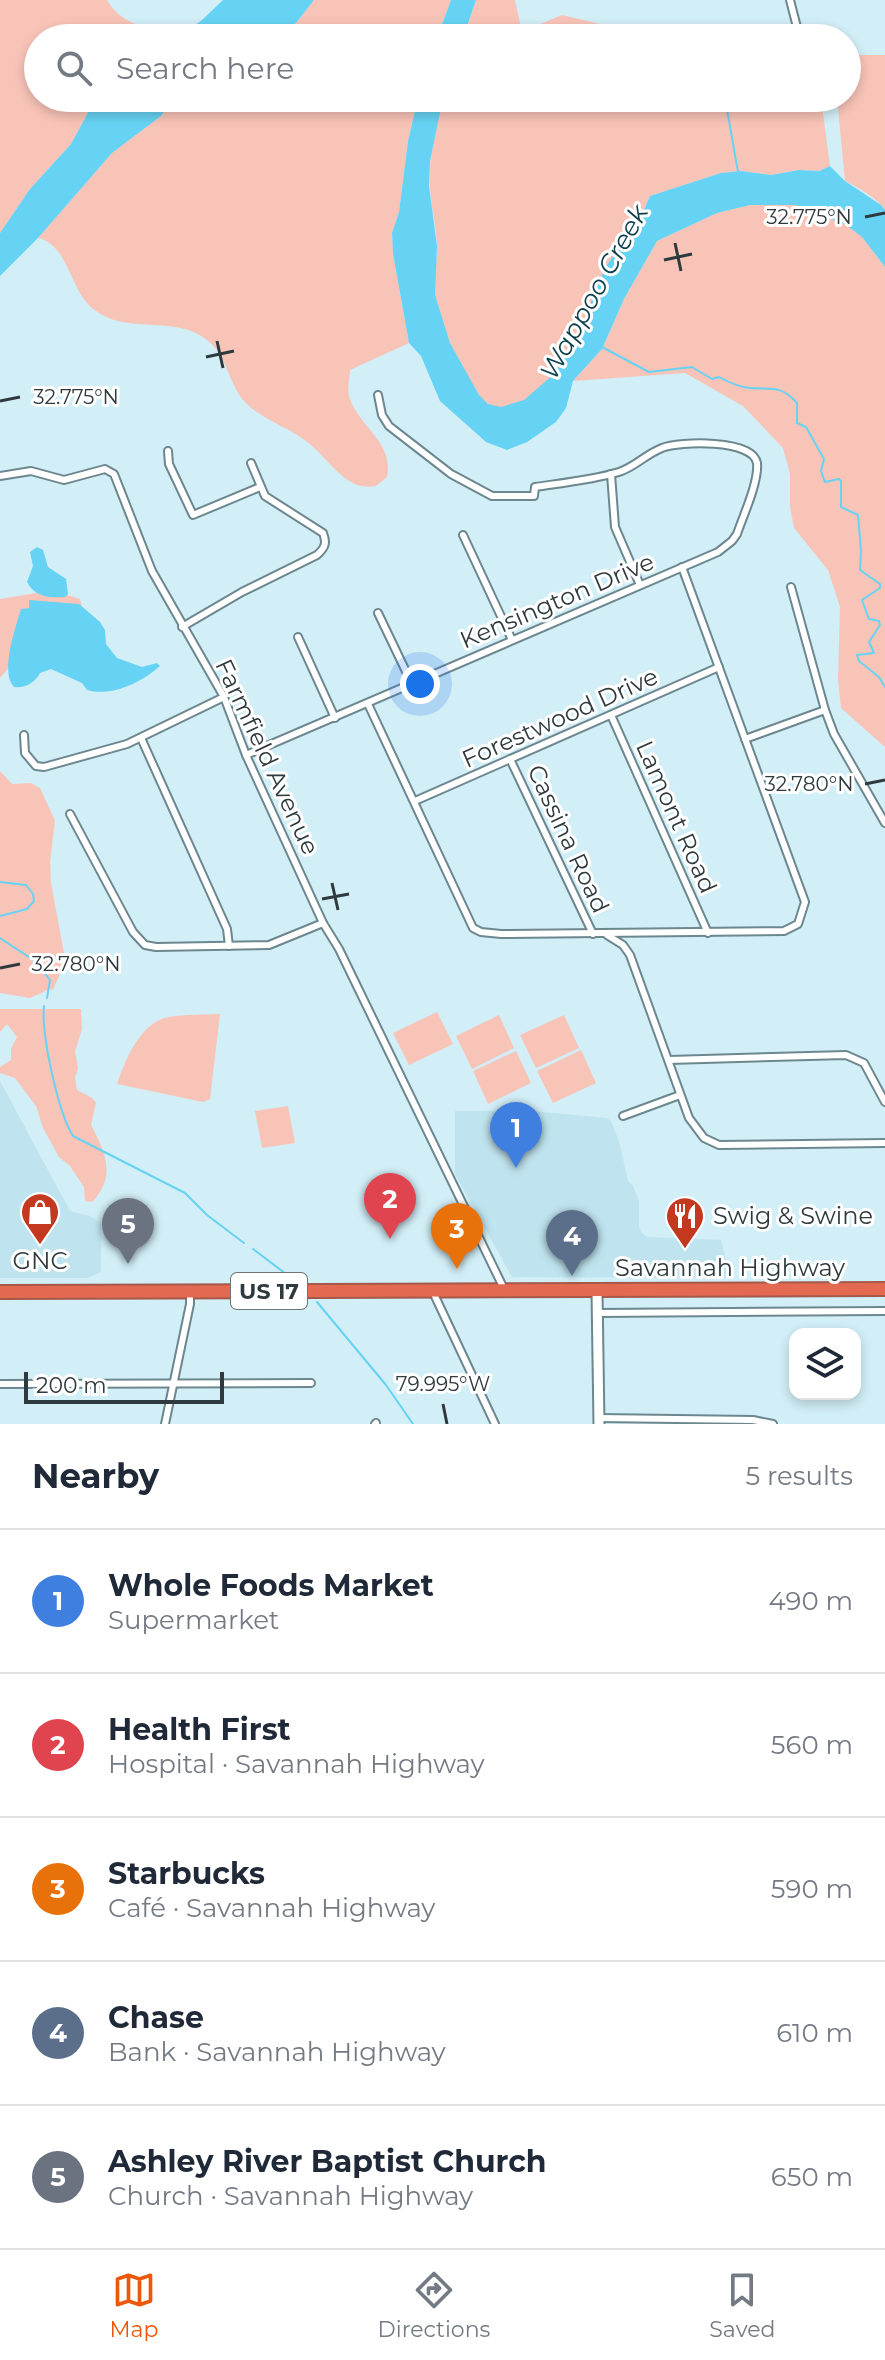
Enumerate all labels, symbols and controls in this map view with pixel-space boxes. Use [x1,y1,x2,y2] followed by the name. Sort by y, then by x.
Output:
[24,24,861,112] search box
[52,46,96,90] icon: search
[116,50,294,87] text: Search here
[533,198,656,385] water label: Wappoo Creek
[766,205,852,229] text: 32.775°N
[33,385,119,409] text: 32.775°N
[456,547,658,654] street label: Kensington Drive
[209,654,325,859] street label: Farmfield Avenue
[457,661,662,774] street label: Forestwood Drive
[400,664,440,704] your location
[630,736,723,898] street label: Lamont Road
[521,760,615,918] street label: Cassina Road
[765,772,853,796] text: 32.780°N
[32,952,120,976] text: 32.780°N
[490,1102,542,1168] pin: 1
[364,1173,416,1239] pin: 2
[19,1191,61,1246] shop icon: GNC
[664,1195,706,1250] restaurant icon: Swig & Swine
[102,1198,154,1264] pin: 5
[713,1201,873,1230] place label: Swig & Swine
[431,1203,483,1269] pin: 3
[546,1210,598,1276] pin: 4
[12,1246,68,1275] place label: GNC
[615,1253,845,1282] street label: Savannah Highway
[231,1273,307,1309] road number: US 17
[789,1328,861,1400] map controls
[789,1328,861,1400] button: layers
[24,1368,224,1404] scale bar
[36,1372,107,1399] text: 200 m
[396,1372,490,1396] text: 79.995°W
[32,1455,159,1497] text: Nearby
[746,1460,853,1492] text: 5 results
[108,1567,434,1604] text: Whole Foods Market
[53,1585,63,1617] text: 1
[769,1585,853,1617] text: 490 m
[108,1604,279,1636] text: Supermarket
[108,1711,291,1748] text: Health First
[50,1729,66,1761] text: 2
[771,1729,853,1761] text: 560 m
[108,1748,484,1780] text: Hospital · Savannah Highway
[108,1855,265,1892] text: Starbucks
[50,1873,66,1905] text: 3
[771,1873,853,1905] text: 590 m
[108,1892,435,1924] text: Café · Savannah Highway
[108,1999,204,2036] text: Chase
[49,2017,67,2049] text: 4
[776,2017,853,2049] text: 610 m
[108,2036,446,2068] text: Bank · Savannah Highway
[108,2143,547,2180] text: Ashley River Baptist Church
[50,2161,66,2193] text: 5
[771,2161,853,2193] text: 650 m
[108,2180,473,2212] text: Church · Savannah Highway
[110,2268,158,2343] tab: Map
[378,2268,490,2343] tab: Directions
[709,2268,775,2343] tab: Saved

